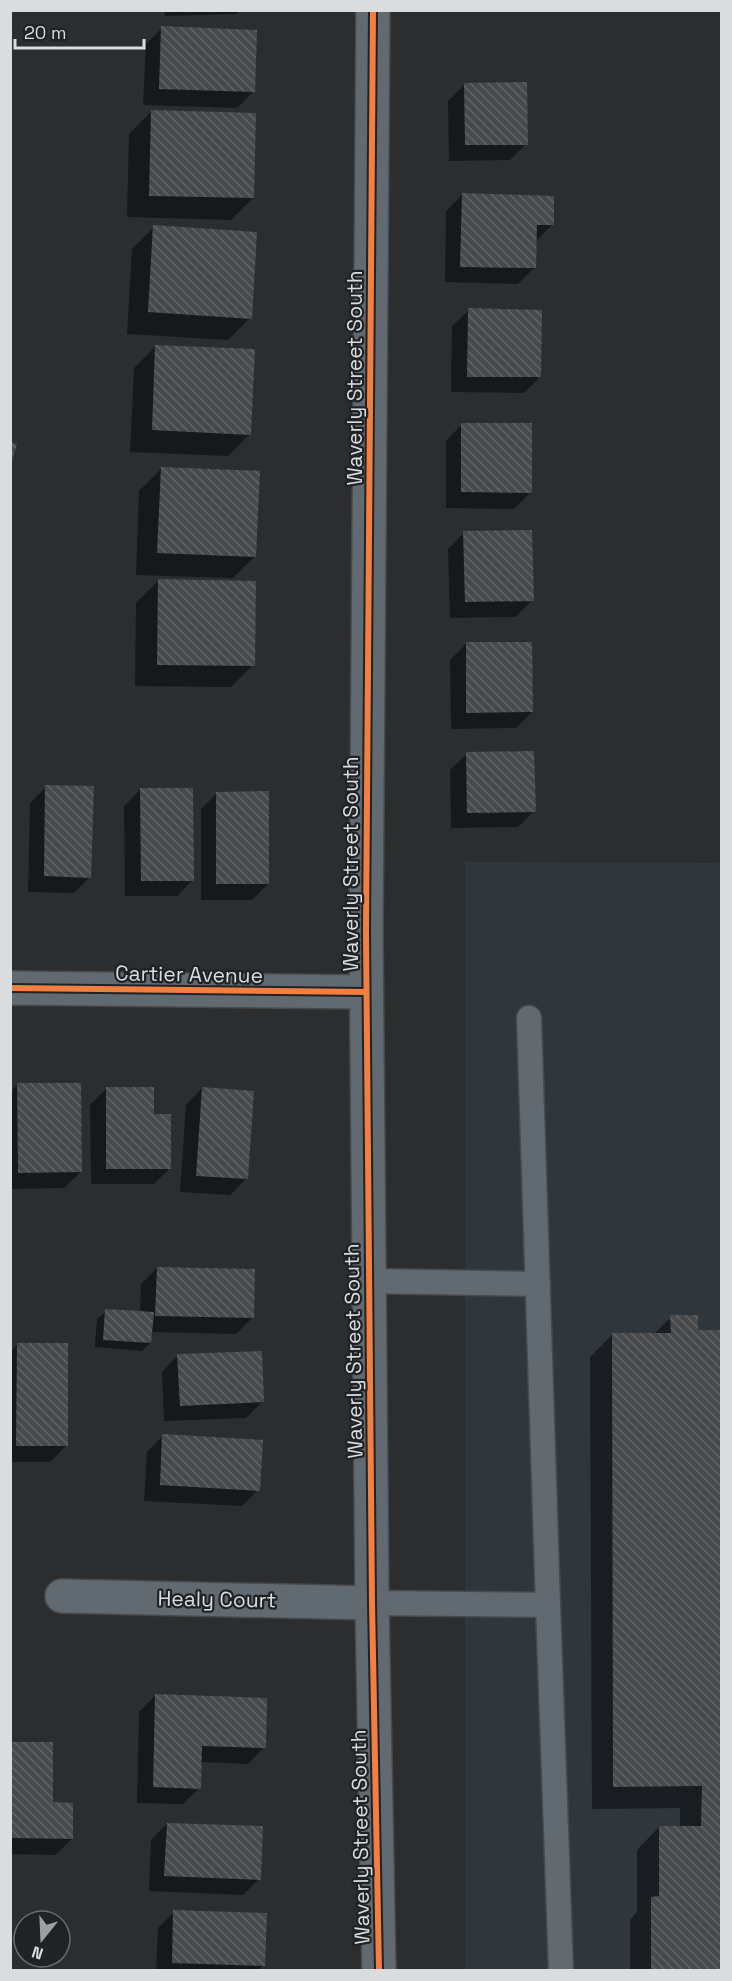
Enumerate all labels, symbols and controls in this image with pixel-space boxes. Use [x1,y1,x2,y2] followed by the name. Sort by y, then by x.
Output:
[15,12,144,50] scale bar
[24,21,67,44] text: 20 m
[341,270,368,486] street label: Waverly Street South
[337,756,364,972] street label: Waverly Street South
[115,959,263,989] street label: Cartier Avenue
[338,1243,368,1459] street label: Waverly Street South
[157,1584,277,1614] street label: Healy Court
[345,1729,375,1945] street label: Waverly Street South
[12,1909,72,1969] north arrow
[29,1941,46,1964] text: N

